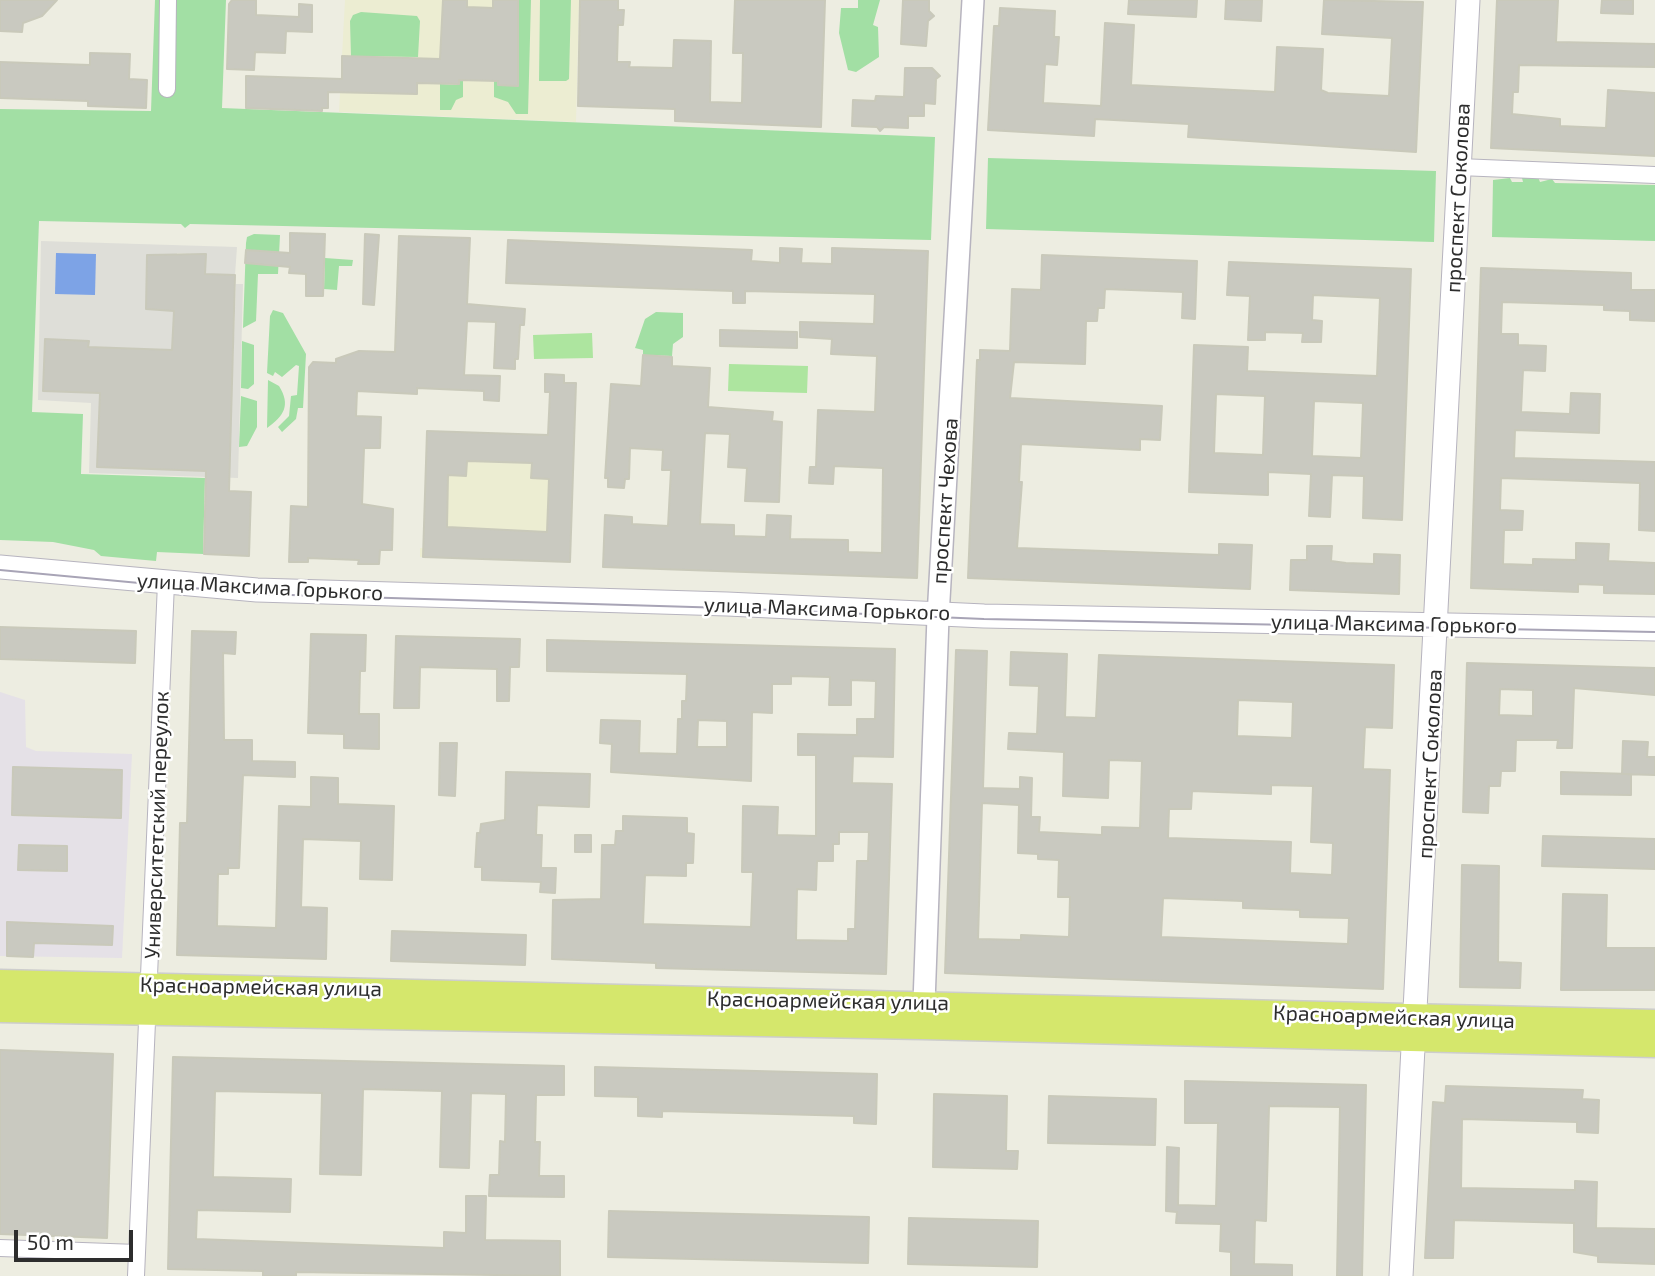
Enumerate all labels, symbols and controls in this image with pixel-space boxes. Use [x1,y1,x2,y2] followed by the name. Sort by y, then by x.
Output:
[1440,102,1476,294] street label: проспект Соколова
[927,417,963,585] street label: проспект Чехова
[136,568,384,606] street label: улица Максима Горького
[703,592,951,626] street label: улица Максима Горького
[1271,609,1517,639] street label: улица Максима Горького
[1412,668,1448,860] street label: проспект Соколова
[140,691,174,959] street label: Университетский переулок
[140,972,382,1002] street label: Красноармейская улица
[707,986,949,1016] street label: Красноармейская улица
[1273,1000,1515,1034] street label: Красноармейская улица
[18,1216,136,1260] scale bar
[27,1229,74,1254] text: 50 m

